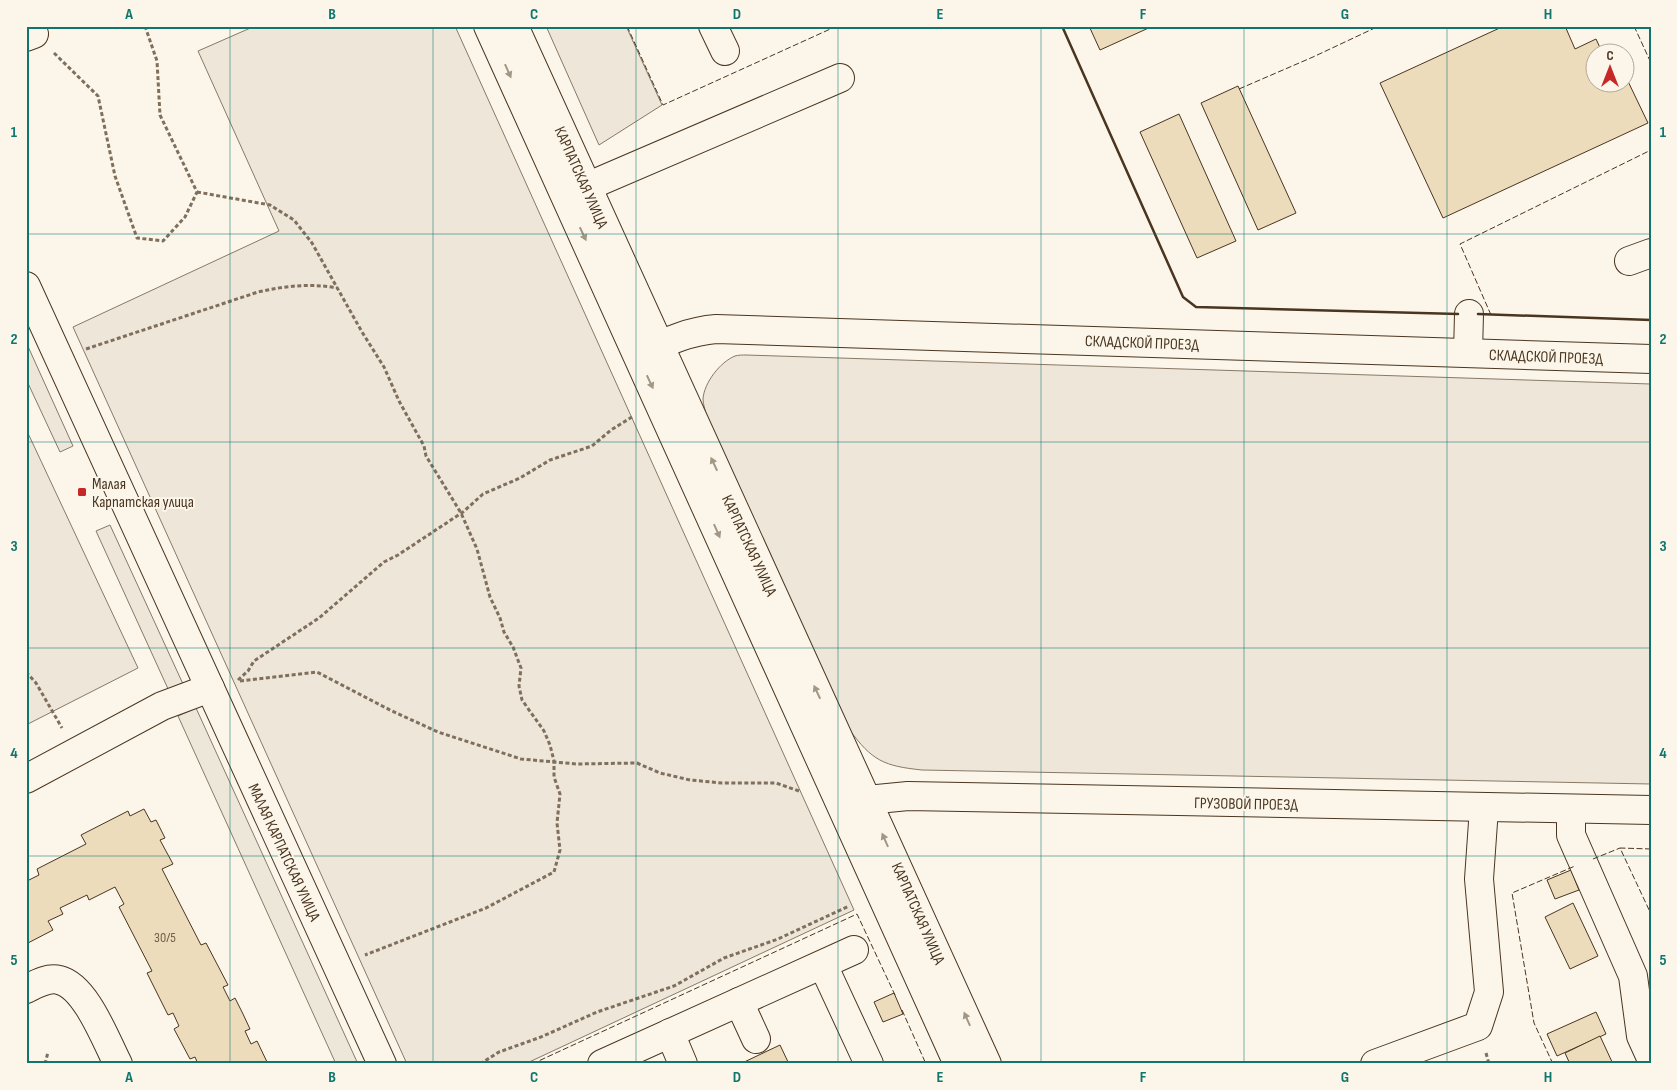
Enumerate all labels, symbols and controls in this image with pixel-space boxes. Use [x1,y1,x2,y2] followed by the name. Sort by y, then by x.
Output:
[124,5,133,24] text: A
[328,5,336,24] text: B
[530,5,538,24] text: C
[733,5,741,24] text: D
[937,5,944,24] text: E
[1140,5,1147,24] text: F
[1341,5,1349,24] text: G
[1544,5,1552,24] text: H
[1584,42,1634,92] north arrow
[1606,47,1614,64] text: С
[504,64,512,78] one-way arrow
[11,123,18,142] text: 1
[1660,123,1667,142] text: 1
[550,124,612,232] street label: КАРПАТСКАЯ УЛИЦА
[579,227,587,241] one-way arrow
[10,330,18,349] text: 2
[1659,330,1667,349] text: 2
[1085,332,1200,355] street label: СКЛАДСКОЙ ПРОЕЗД
[1489,346,1604,369] street label: СКЛАДСКОЙ ПРОЕЗД
[646,375,654,389] one-way arrow
[709,457,717,471] one-way arrow
[92,475,194,512] place label: Малая Карпатская улица
[76,486,88,498] marker: Малая Карпатская улица
[717,492,780,599] street label: КАРПАТСКАЯ УЛИЦА
[712,523,721,538] one-way arrow
[10,537,18,556] text: 3
[1659,537,1667,556] text: 3
[813,685,821,699] one-way arrow
[10,744,18,763] text: 4
[1659,744,1667,763] text: 4
[243,781,324,925] street label: МАЛАЯ КАРПАТСКАЯ УЛИЦА
[1194,794,1298,815] street label: ГРУЗОВОЙ ПРОЕЗД
[881,833,889,847] one-way arrow
[887,860,949,968] street label: КАРПАТСКАЯ УЛИЦА
[154,929,176,946] house number: 30/5
[10,951,18,970] text: 5
[1659,951,1667,970] text: 5
[962,1012,970,1026] one-way arrow
[124,1068,133,1087] text: A
[328,1068,336,1087] text: B
[530,1068,538,1087] text: C
[733,1068,741,1087] text: D
[937,1068,944,1087] text: E
[1140,1068,1147,1087] text: F
[1341,1068,1349,1087] text: G
[1544,1068,1552,1087] text: H

